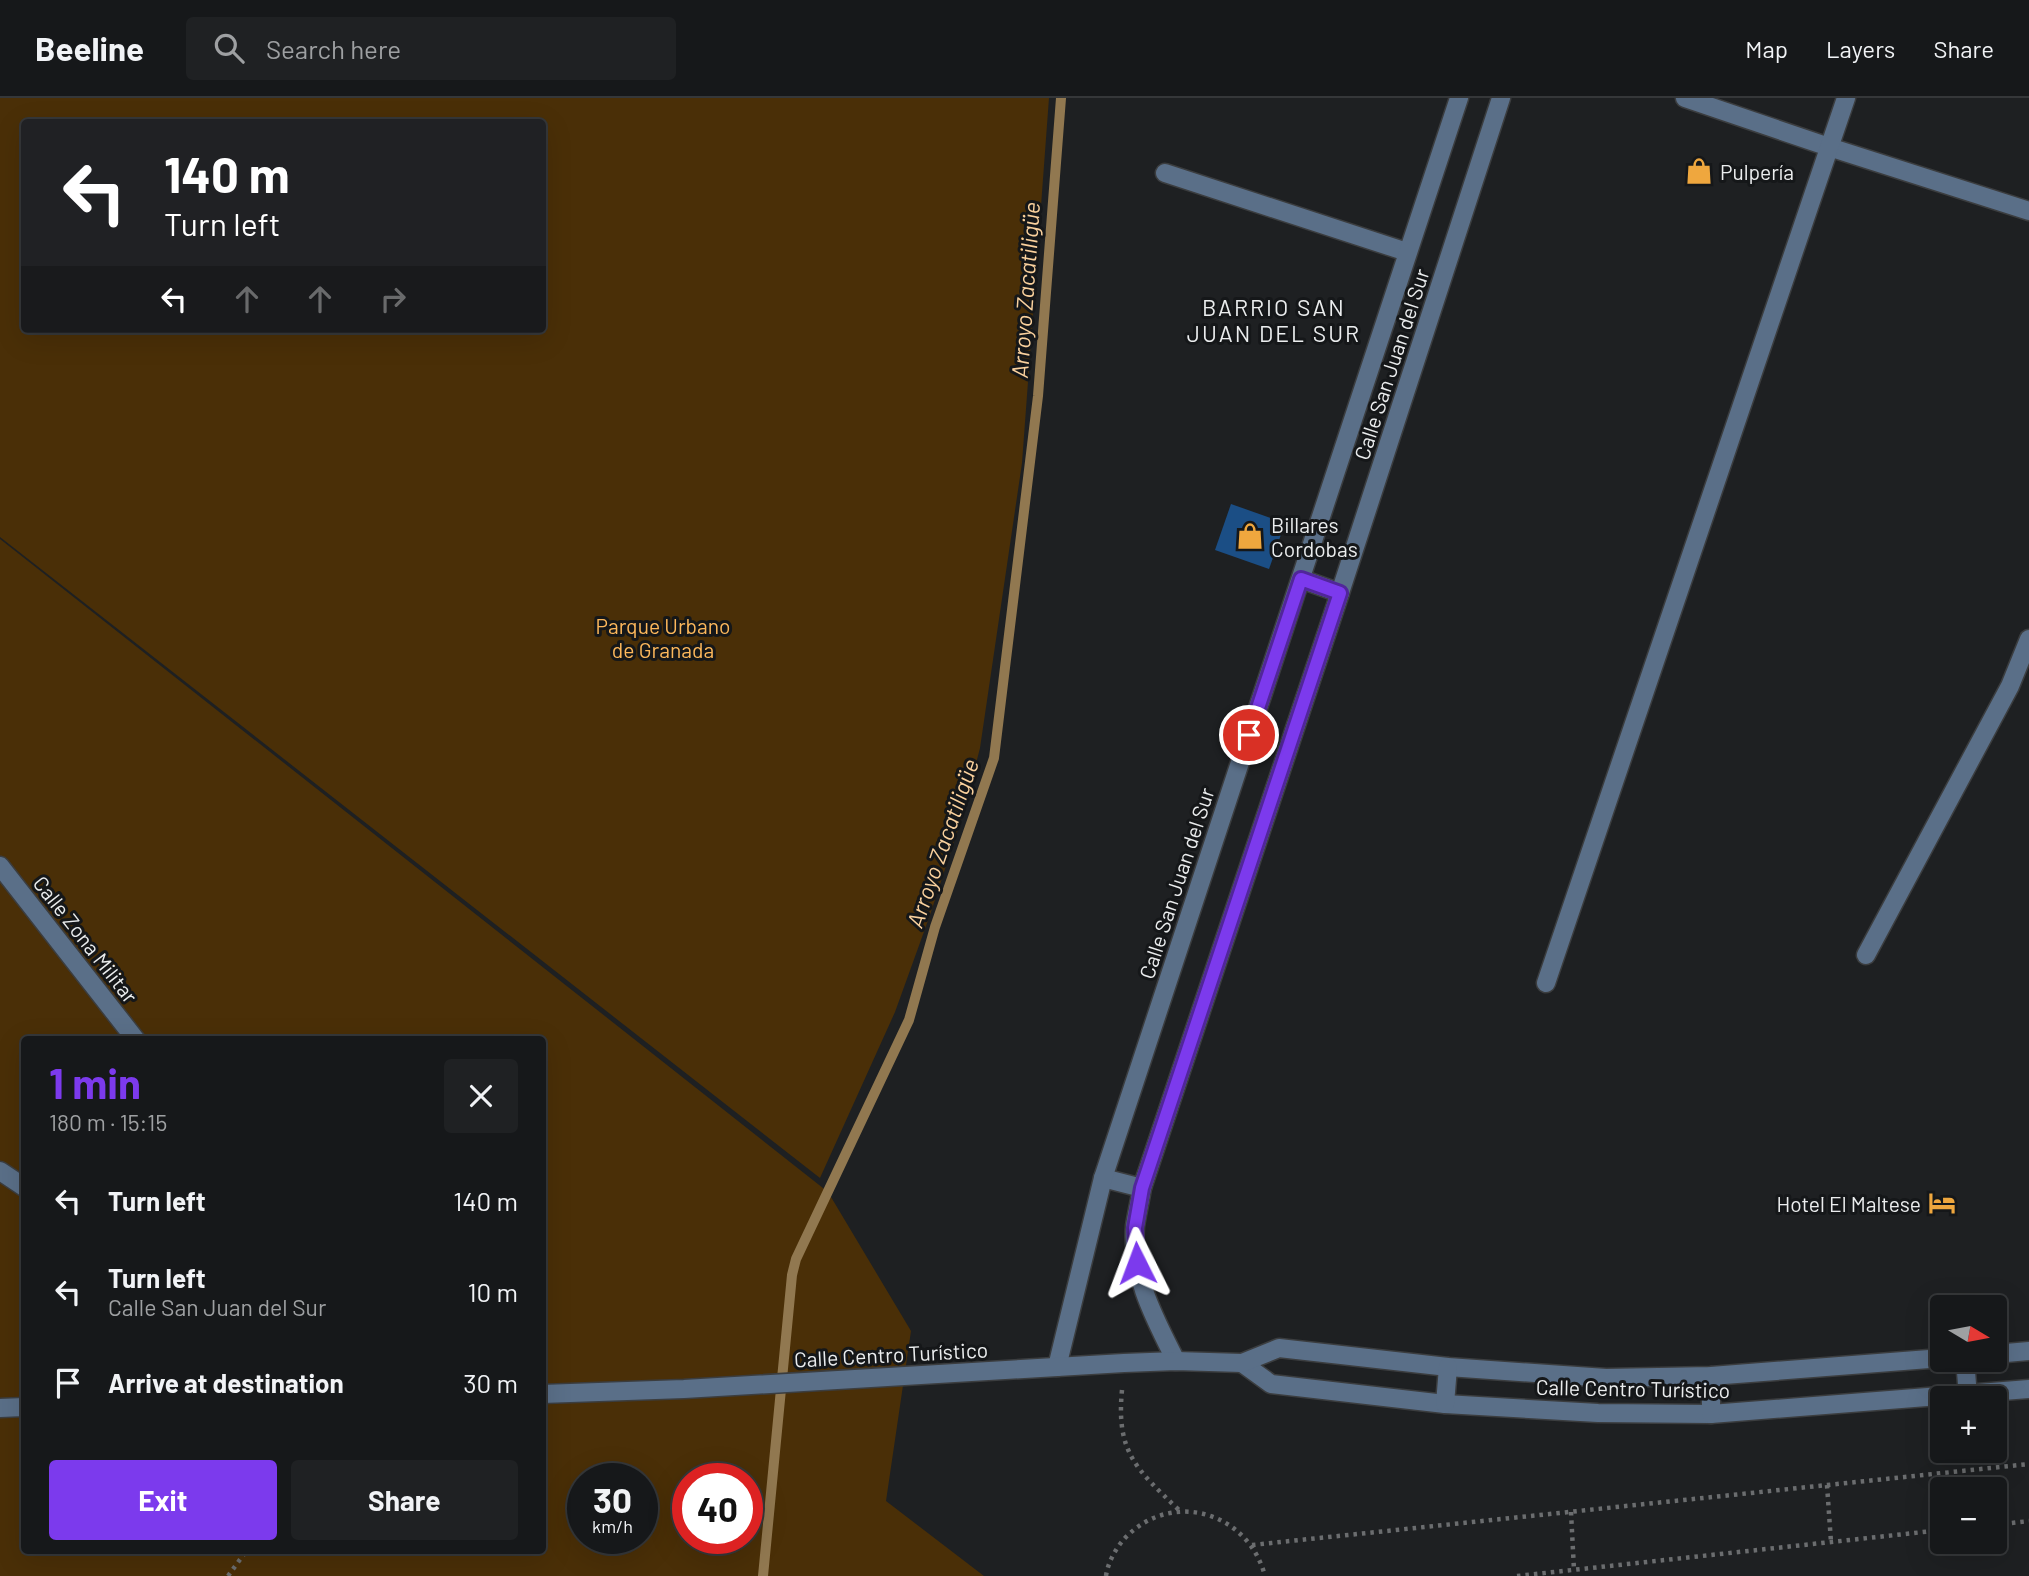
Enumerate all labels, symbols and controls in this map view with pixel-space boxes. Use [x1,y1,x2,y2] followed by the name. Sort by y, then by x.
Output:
[186,17,676,80] search box
[35,28,144,68] text: Beeline
[210,29,248,67] icon: search
[266,33,401,64] text: Search here
[1745,34,1788,63] text: Map
[1826,34,1895,63] text: Layers
[1933,34,1994,63] text: Share
[164,144,290,203] text: 140 m
[49,147,140,238] icon: left
[1684,156,1714,186] shop icon: Pulpería
[1720,159,1794,184] place label: Pulpería
[1005,201,1045,379] water label: Arroyo Zacatiligüe
[164,204,281,242] text: Turn left
[1348,265,1434,463] street label: Calle San Juan del Sur
[155,280,193,318] icon: left
[228,280,266,318] icon: ahead
[301,280,339,318] icon: ahead
[374,280,412,318] icon: right
[1187,293,1361,347] district label: BARRIO SAN JUAN DEL SUR
[1271,512,1358,561] place label: Billares Cordobas
[1235,521,1265,551] shop icon: Billares Cordobas
[596,613,730,662] park label: Parque Urbano de Granada
[1219,705,1279,765] pin
[1230,716,1268,754] icon: arrive
[900,755,984,931] water label: Arroyo Zacatiligüe
[1133,784,1219,982] street label: Calle San Juan del Sur
[29,871,144,1008] street label: Calle Zona Militar
[49,1057,141,1107] text: 1 min
[444,1059,518,1133] button: close
[49,1108,167,1136] text: 180 m · 15:15
[49,1182,87,1220] icon: left
[108,1185,206,1216] text: Turn left
[453,1185,518,1216] text: 140 m
[1927,1188,1957,1218] hotel icon: Hotel El Maltese
[1776,1191,1921,1216] place label: Hotel El Maltese
[1100,1226,1174,1300] position arrow
[108,1262,206,1293] text: Turn left
[49,1273,87,1311] icon: left
[468,1276,518,1307] text: 10 m
[108,1293,326,1321] text: Calle San Juan del Sur
[1930,1295,2007,1372] north arrow
[1930,1295,2007,1554] map controls
[793,1336,989,1372] street label: Calle Centro Turístico
[49,1364,87,1402] icon: arrive
[108,1367,344,1398] text: Arrive at destination
[463,1367,518,1398] text: 30 m
[1536,1374,1730,1402] street label: Calle Centro Turístico
[1930,1386,2007,1463] button: +
[49,1460,277,1540] button: Exit
[291,1460,518,1540] button: Share
[672,1463,763,1554] speed limit sign: 40
[1930,1477,2007,1554] button: −
[593,1478,632,1520] text: 30
[592,1515,633,1537] text: km/h

